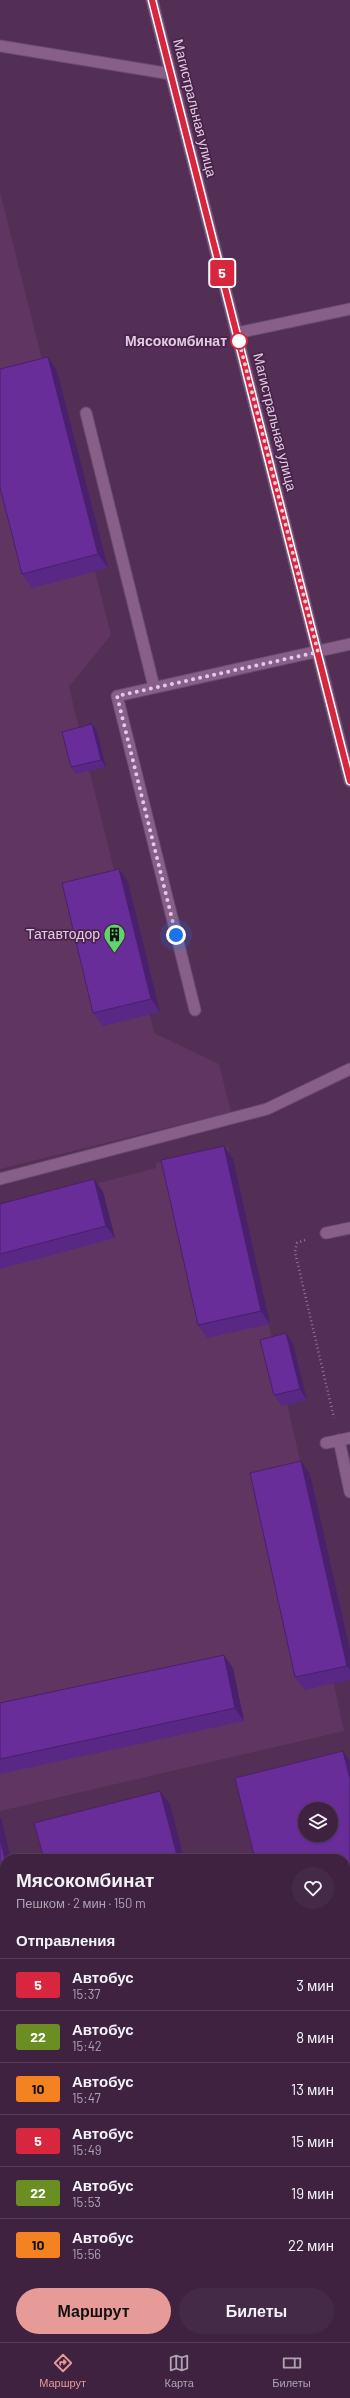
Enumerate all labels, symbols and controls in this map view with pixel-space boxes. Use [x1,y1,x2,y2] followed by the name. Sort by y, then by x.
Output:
[170,37,221,179] street label: Магистральная улица
[209,260,235,286] line badge: 5
[218,264,226,281] text: 5
[125,332,227,349] place label: Мясокомбинат
[230,332,248,350] marker: Мясокомбинат
[250,351,301,493] street label: Магистральная улица
[102,921,128,954] building icon: Татавтодор
[26,925,100,942] place label: Татавтодор
[166,925,186,945] your location
[298,1802,338,1842] map controls
[298,1802,338,1842] button: layers
[292,1867,334,1909] button: heart
[16,1868,154,1891] text: Мясокомбинат
[16,1895,146,1911] text: Пешком · 2 мин · 150 m
[16,1931,115,1949] text: Отправления
[72,1968,134,1986] text: Автобус
[34,1976,42,1993] text: 5
[296,1976,334,1994] text: 3 мин
[72,1986,100,2002] text: 15:37
[72,2020,134,2038] text: Автобус
[30,2028,46,2045] text: 22
[296,2028,334,2046] text: 8 мин
[72,2038,102,2054] text: 15:42
[72,2072,134,2090] text: Автобус
[32,2080,44,2097] text: 10
[291,2080,334,2098] text: 13 мин
[72,2090,101,2106] text: 15:47
[72,2124,134,2142] text: Автобус
[34,2132,42,2149] text: 5
[291,2132,334,2150] text: 15 мин
[72,2142,102,2158] text: 15:49
[72,2176,134,2194] text: Автобус
[30,2184,46,2201] text: 22
[291,2184,334,2202] text: 19 мин
[72,2194,101,2210] text: 15:53
[72,2228,134,2246] text: Автобус
[32,2236,44,2253] text: 10
[288,2236,334,2254] text: 22 мин
[72,2246,101,2262] text: 15:56
[16,2288,171,2334] button: Маршрут
[179,2288,334,2334] button: Билеты
[39,2352,86,2389] tab: Маршрут
[164,2352,194,2389] tab: Карта
[272,2352,311,2389] tab: Билеты

